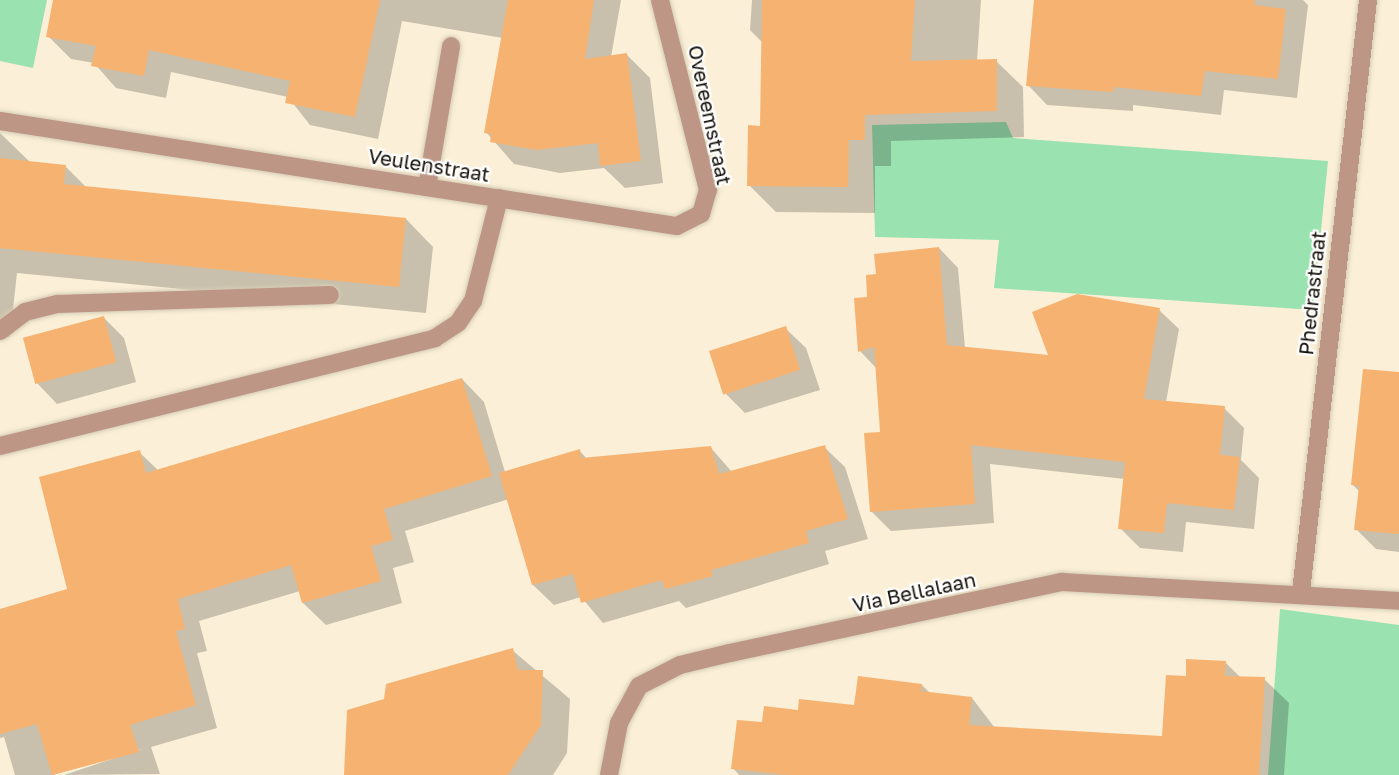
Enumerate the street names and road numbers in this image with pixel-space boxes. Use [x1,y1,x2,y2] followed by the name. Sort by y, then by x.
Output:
[683,43,737,187] street label: Overeemstraat
[367,144,491,186] street label: Veulenstraat
[1294,230,1330,356] street label: Phedrastraat
[850,567,978,617] street label: Via Bellalaan

